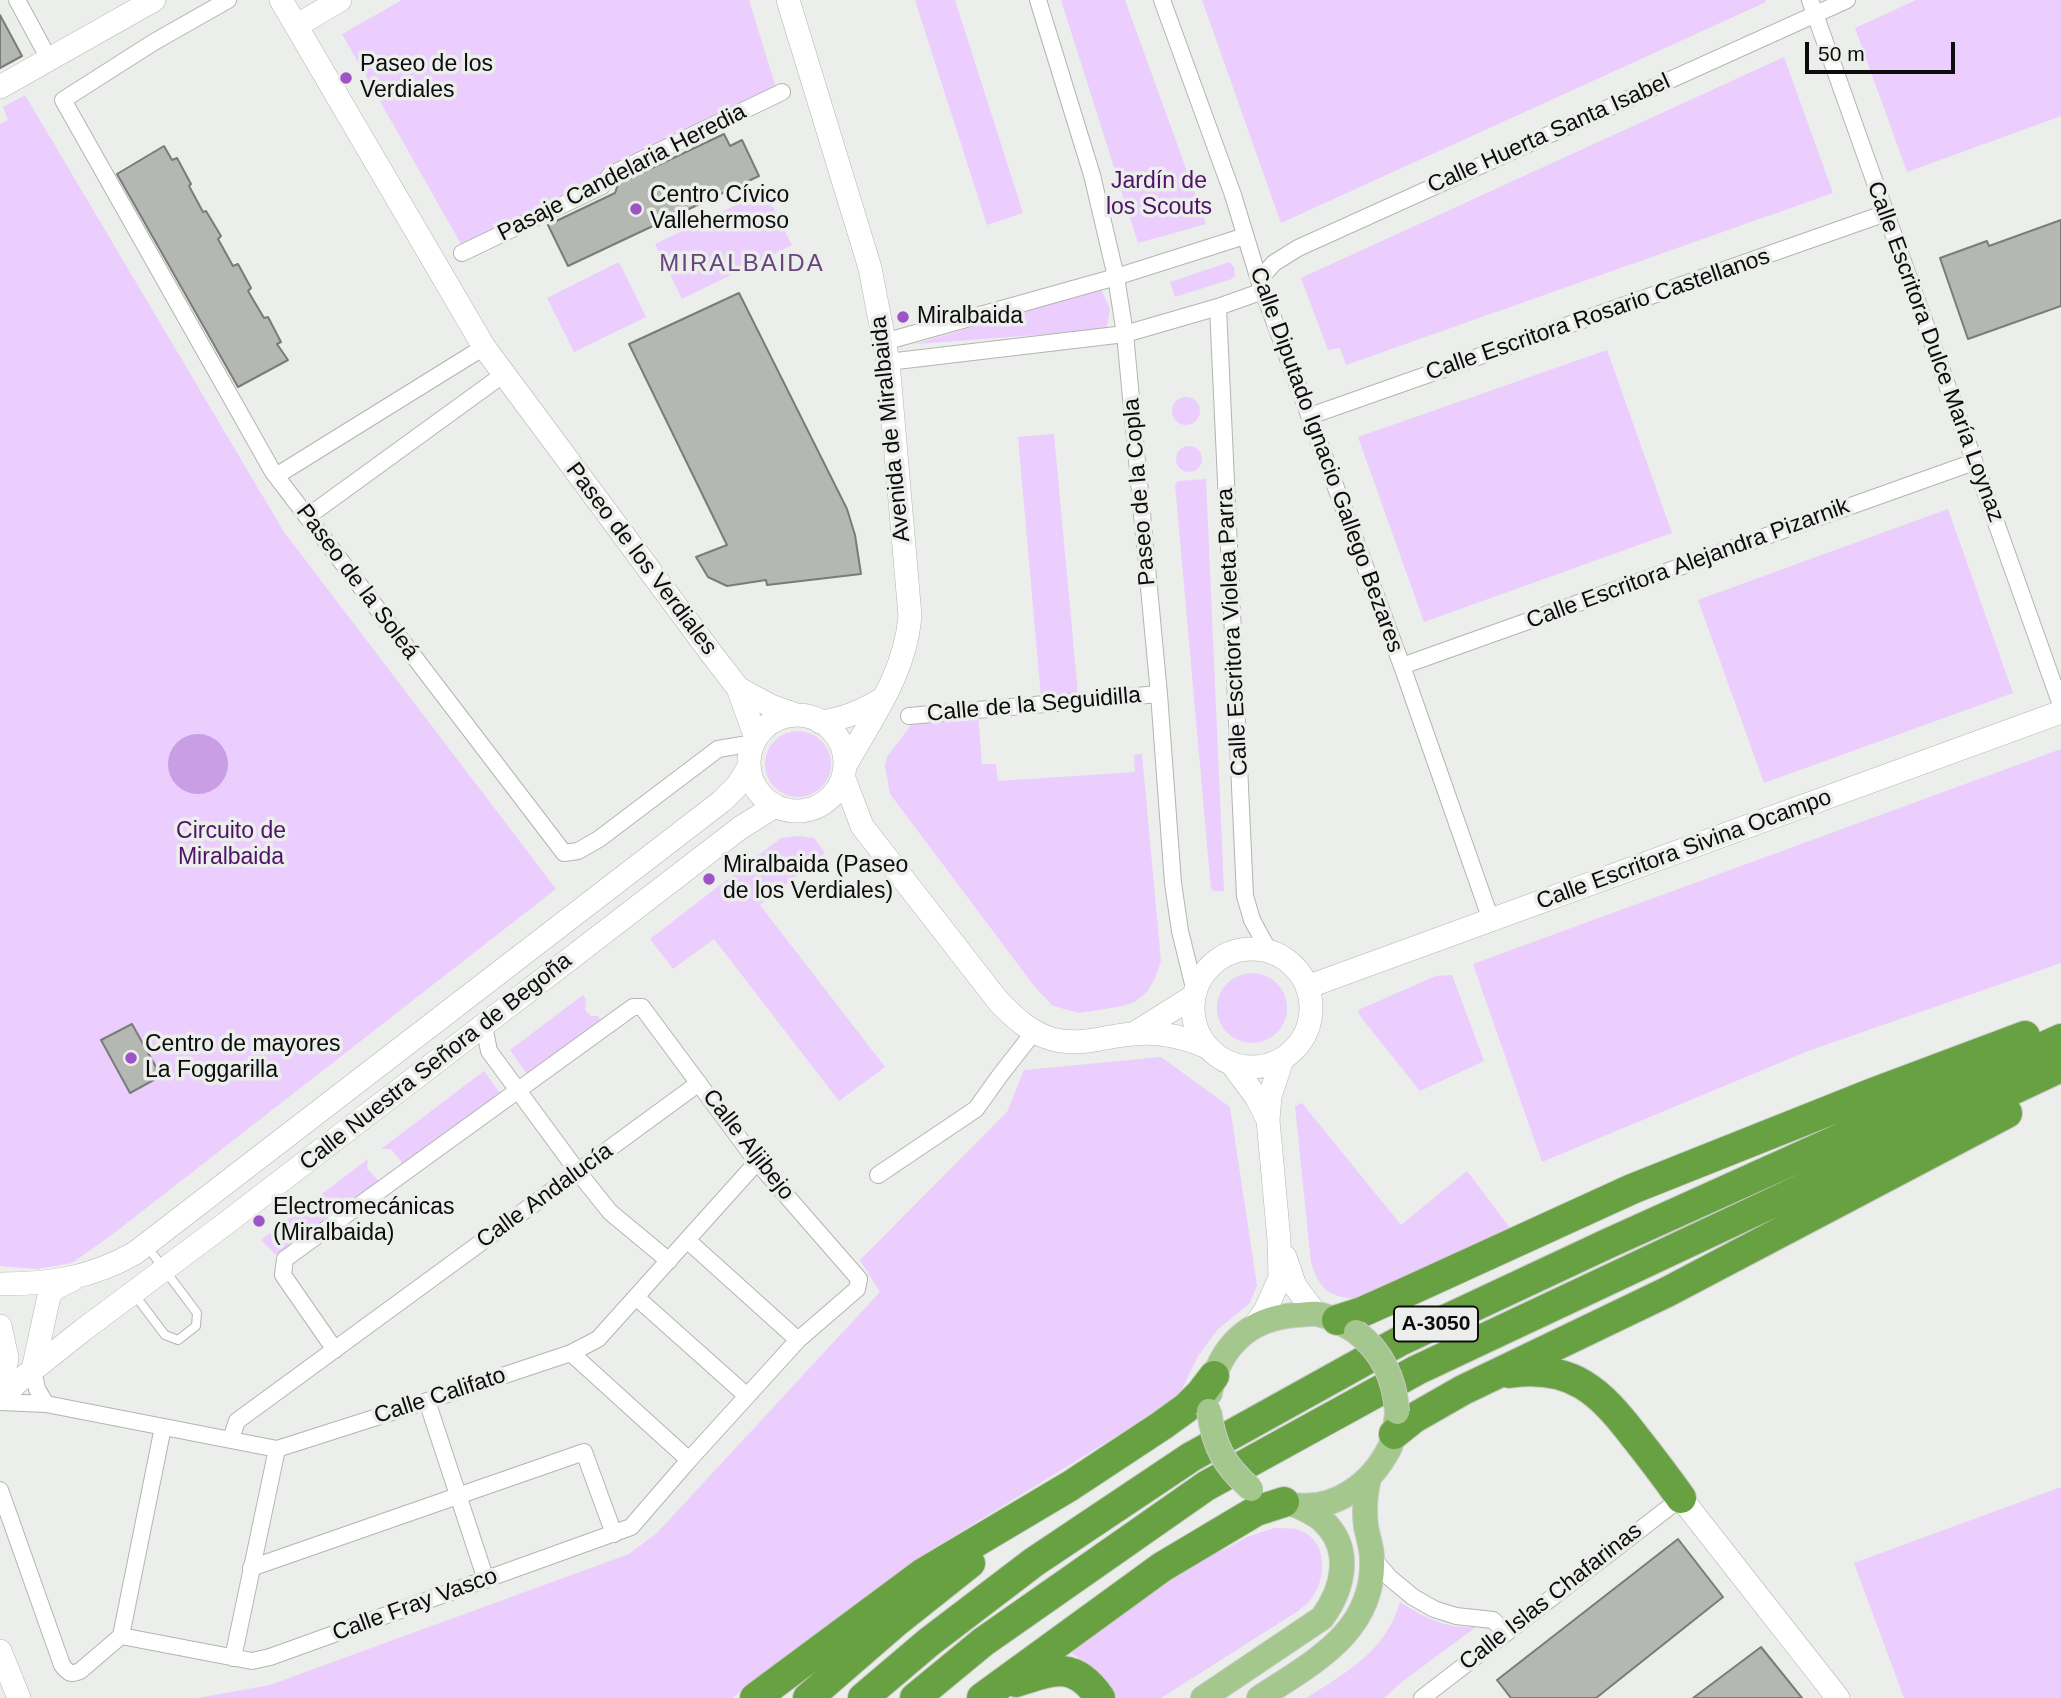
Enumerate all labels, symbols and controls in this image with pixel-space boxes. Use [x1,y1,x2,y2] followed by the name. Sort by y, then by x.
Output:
[1809,28,1960,72] scale bar
[1818,42,1865,65] text: 50 m
[360,51,493,105] place label: Paseo de los Verdiales
[1424,68,1674,200] street label: Calle Huerta Santa Isabel
[338,70,354,86] marker: Paseo de los Verdiales
[493,98,751,248] street label: Pasaje Candelaria Heredia
[1106,168,1212,222] park label: Jardín de los Scouts
[1860,178,2010,526] street label: Calle Escritora Dulce María Loynaz
[650,182,789,236] place label: Centro Cívico Vallehermoso
[628,201,644,217] marker: Centro Cívico Vallehermoso
[1422,243,1774,387] street label: Calle Escritora Rosario Castellanos
[661,250,823,278] district label: MIRALBAIDA
[1243,264,1409,656] street label: Calle Diputado Ignacio Gallego Bezares
[917,303,1023,331] place label: Miralbaida
[895,309,911,325] marker: Miralbaida
[865,315,917,543] street label: Avenida de Miralbaida
[1118,397,1162,587] street label: Paseo de la Copla
[560,457,722,661] street label: Paseo de los Verdiales
[1212,487,1254,777] street label: Calle Escritora Violeta Parra
[1523,493,1853,635] street label: Calle Escritora Alejandra Pizarnik
[290,499,424,665] street label: Paseo de la Soleá
[926,682,1142,728] street label: Calle de la Seguidilla
[1533,784,1835,916] street label: Calle Escritora Sivina Ocampo
[176,818,286,872] park label: Circuito de Miralbaida
[723,852,908,906] place label: Miralbaida (Paseo de los Verdiales)
[701,871,717,887] marker: Miralbaida (Paseo de los Verdiales)
[295,947,577,1177] street label: Calle Nuestra Señora de Begoña
[145,1031,341,1085] place label: Centro de mayores La Foggarilla
[123,1050,139,1066] marker: Centro de mayores La Foggarilla
[696,1084,800,1206] street label: Calle Aljibejo
[472,1137,618,1255] street label: Calle Andalucía
[273,1194,455,1248] place label: Electromecánicas (Miralbaida)
[251,1213,267,1229] marker: Electromecánicas (Miralbaida)
[1394,1306,1478,1342] road number: A-3050
[371,1362,509,1430] street label: Calle Califato
[1454,1517,1648,1677] street label: Calle Islas Chafarinas
[329,1562,501,1648] street label: Calle Fray Vasco

